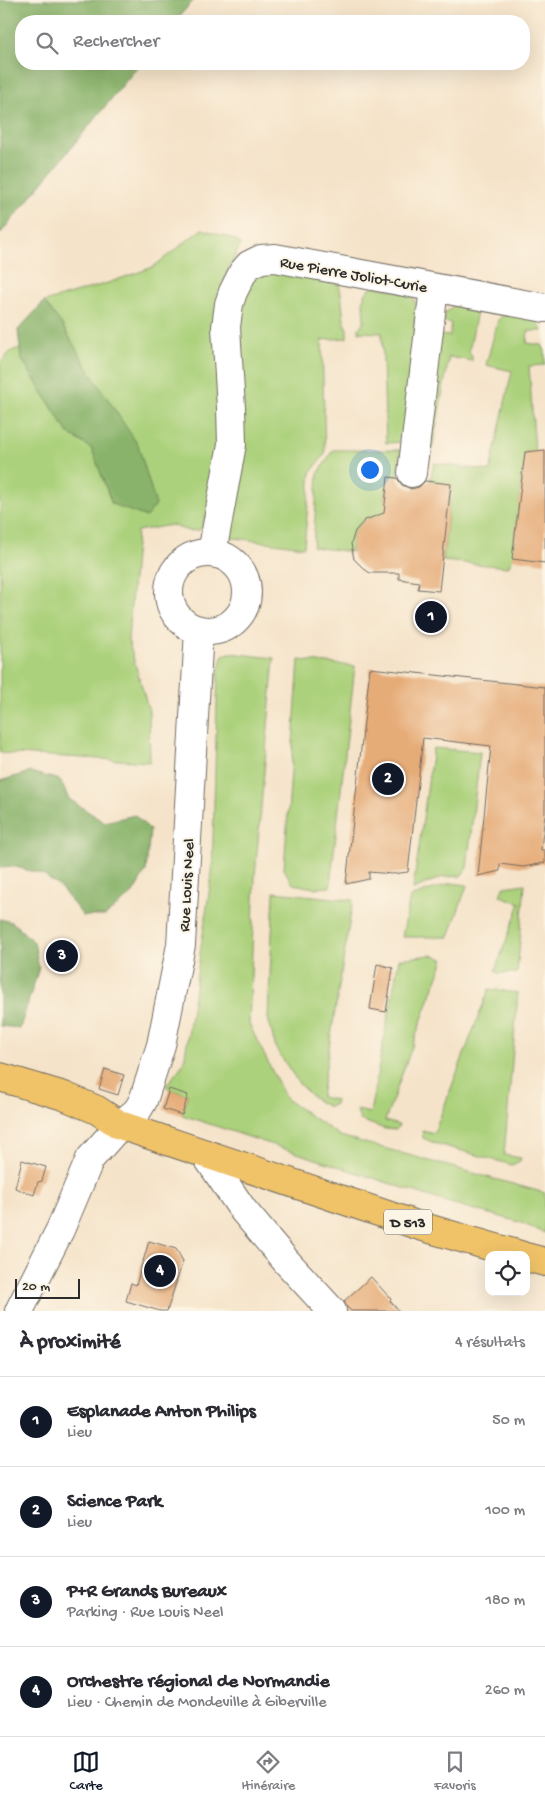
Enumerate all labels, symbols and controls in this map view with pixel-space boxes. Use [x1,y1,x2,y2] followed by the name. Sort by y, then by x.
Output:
[15,15,530,70] search box
[33,29,61,57] icon: search
[73,31,159,54] text: Rechercher
[278,254,429,299] street label: Rue Pierre Joliot-Curie
[357,457,383,483] your location
[415,598,447,636] pin: 1
[372,760,404,798] pin: 2
[177,838,200,932] street label: Rue Louis Neel
[46,937,78,975] pin: 3
[384,1210,432,1234] road number: D 513
[485,1251,530,1296] map controls
[485,1251,530,1296] button: locate
[144,1252,176,1290] pin: 4
[15,1276,80,1299] scale bar
[22,1279,50,1296] text: 20 m
[20,1331,121,1356] text: À proximité
[455,1334,525,1353] text: 4 résultats
[67,1401,256,1424] text: Esplanade Anton Philips
[33,1412,39,1431] text: 1
[492,1412,525,1431] text: 50 m
[67,1424,92,1443] text: Lieu
[67,1491,162,1514] text: Science Park
[32,1502,40,1521] text: 2
[485,1502,525,1521] text: 100 m
[67,1514,92,1533] text: Lieu
[67,1581,227,1604] text: P+R Grands Bureaux
[32,1592,40,1611] text: 3
[486,1592,525,1611] text: 180 m
[67,1604,224,1623] text: Parking · Rue Louis Neel
[67,1671,330,1694] text: Orchestre régional de Normandie
[32,1682,40,1701] text: 4
[485,1682,525,1701] text: 260 m
[67,1694,327,1713] text: Lieu · Chemin de Mondeville à Giberville
[69,1748,103,1795] tab: Carte
[241,1748,295,1795] tab: Itinéraire
[434,1748,476,1795] tab: Favoris

